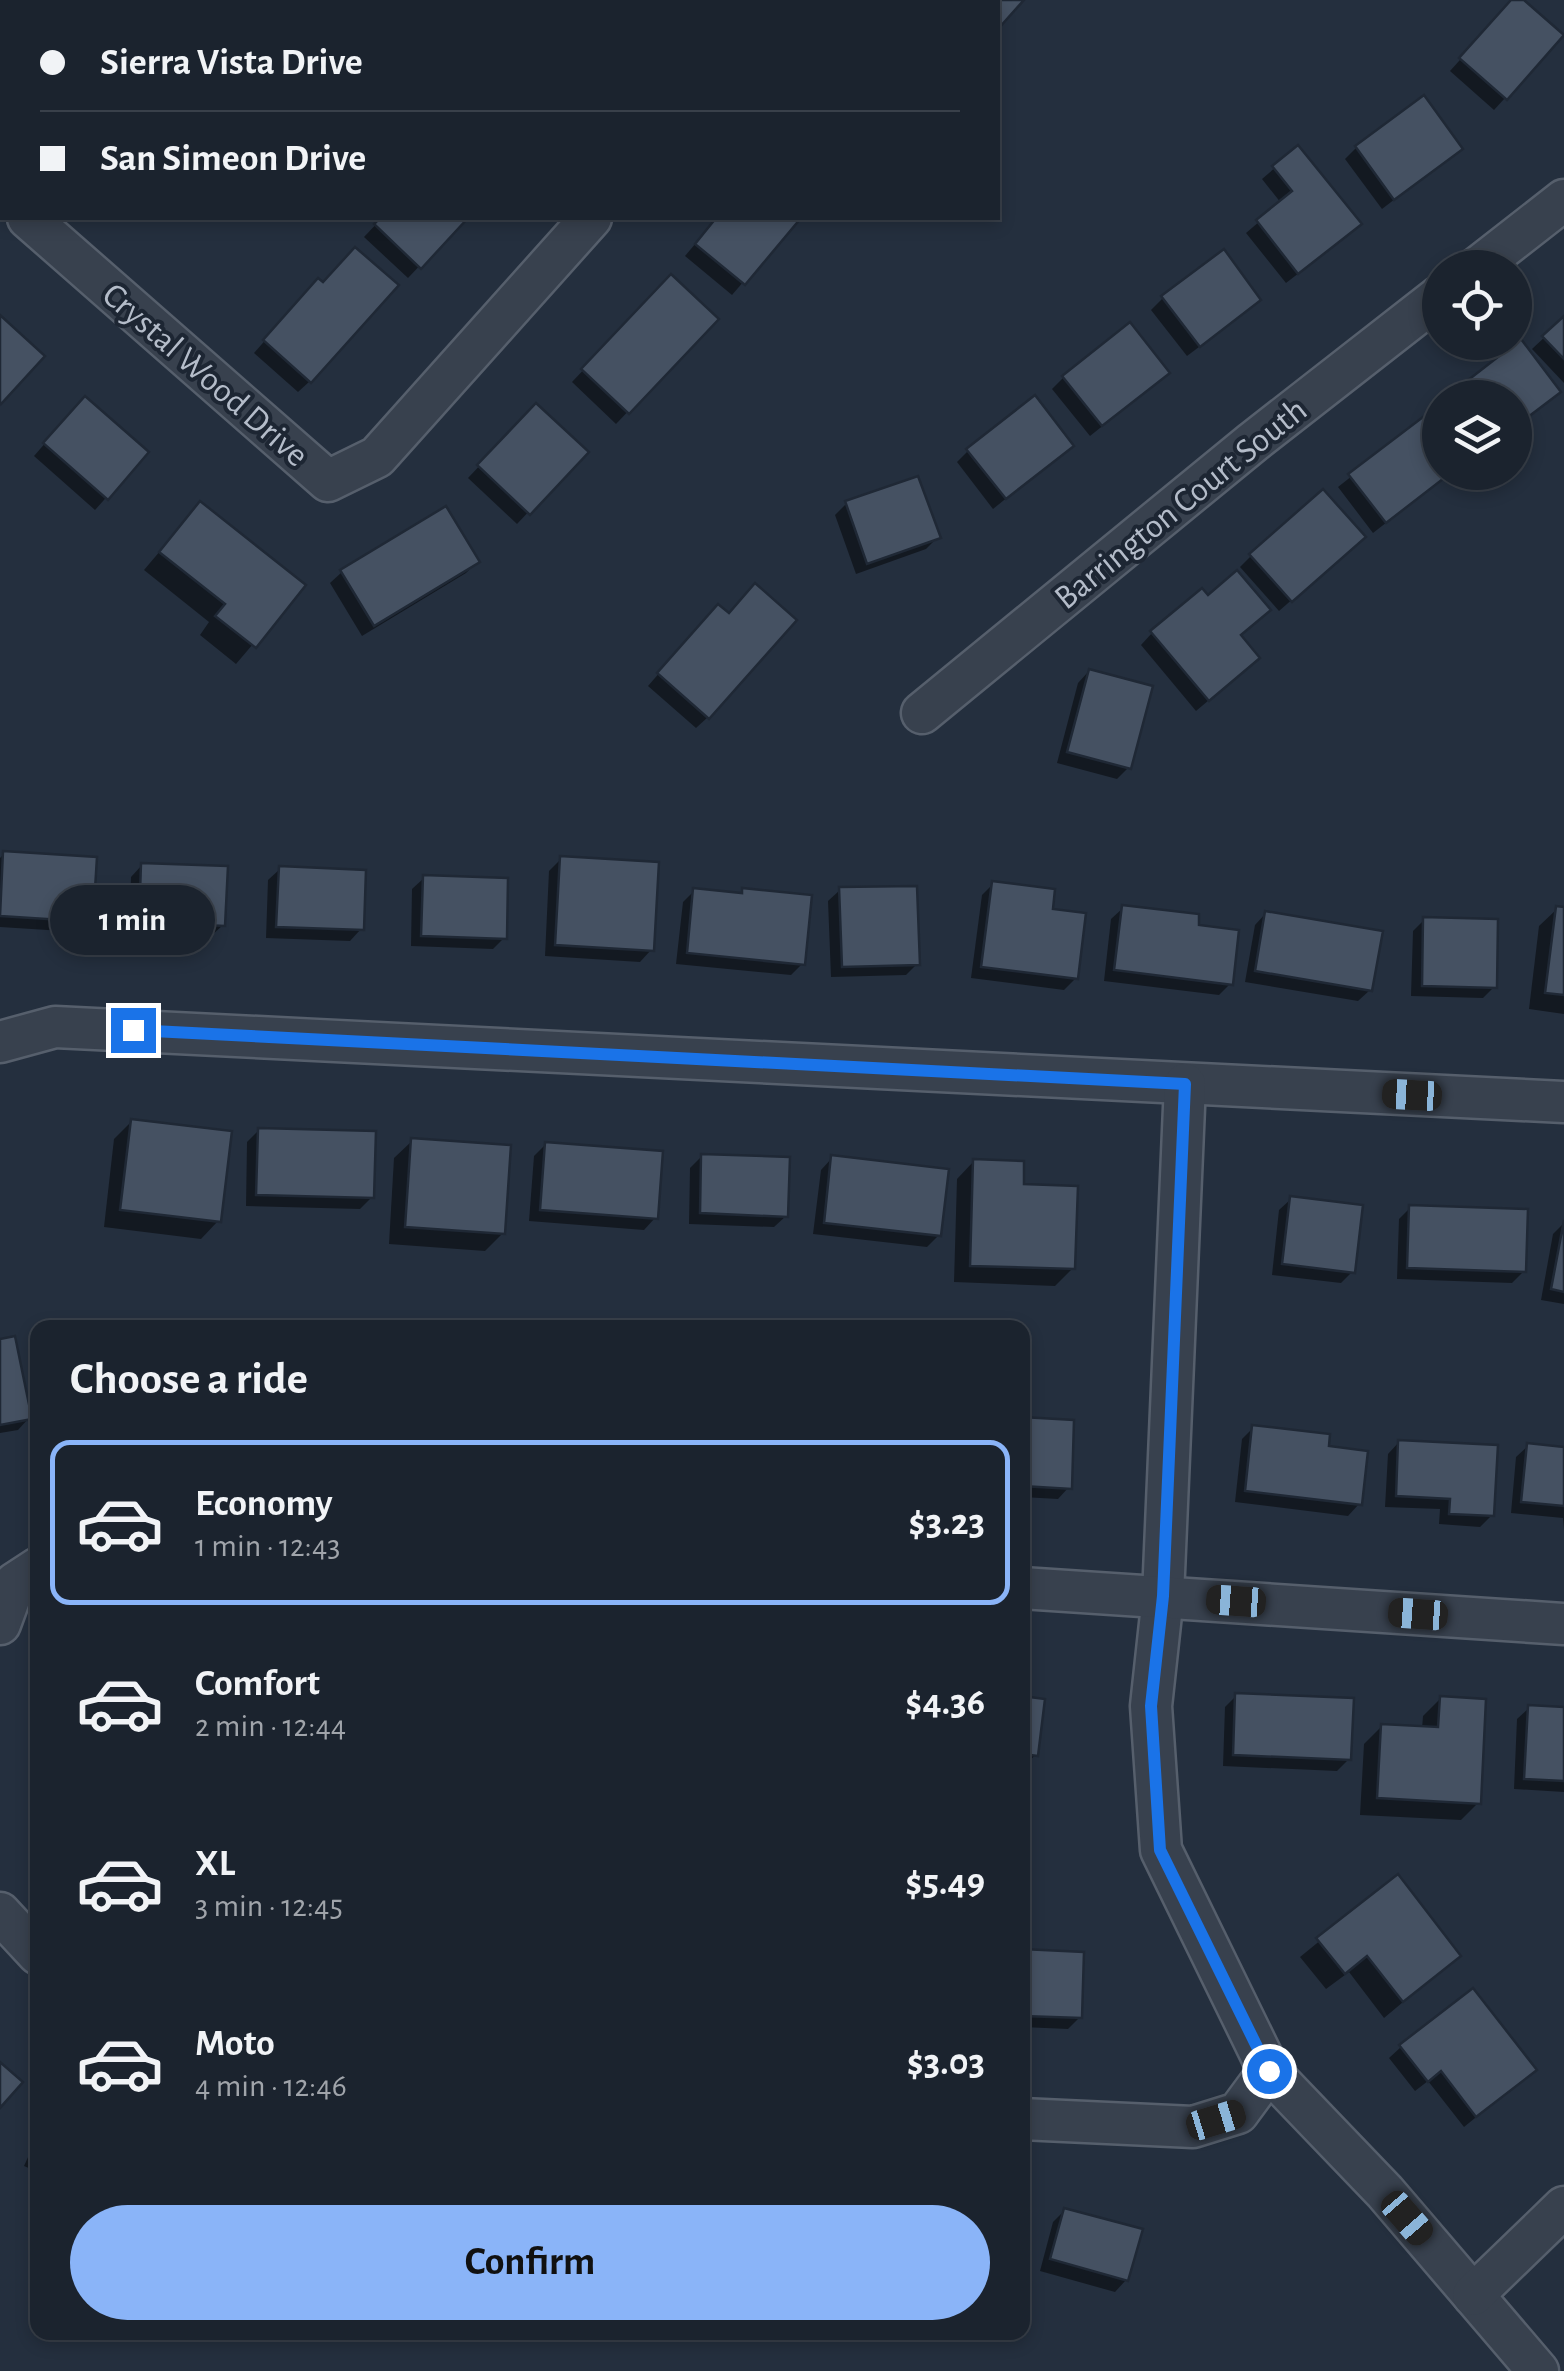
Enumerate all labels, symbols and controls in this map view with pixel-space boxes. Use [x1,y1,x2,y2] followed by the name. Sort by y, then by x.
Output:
[100,44,363,82] text: Sierra Vista Drive
[100,140,366,178] text: San Simeon Drive
[1422,250,1532,490] map controls
[1422,250,1532,360] button: locate
[96,277,314,474] street label: Crystal Wood Drive
[1422,380,1532,490] button: layers
[1048,392,1314,616] street label: Barrington Court South
[51,885,216,955] callout: 1 min
[99,904,166,936] text: 1 min
[111,1008,156,1053] route end
[1381,1078,1443,1112] car
[70,1357,308,1402] text: Choose a ride
[75,1478,165,1568] icon: car
[195,1485,333,1523] text: Economy
[909,1504,985,1542] text: $3.23
[195,1530,341,1562] text: 1 min · 12:43
[1205,1584,1267,1618] car
[1387,1597,1449,1631] car
[75,1658,165,1748] icon: car
[195,1665,320,1703] text: Comfort
[905,1684,985,1722] text: $4.36
[195,1710,346,1742] text: 2 min · 12:44
[75,1838,165,1928] icon: car
[195,1845,235,1883] text: XL
[905,1864,985,1902] text: $5.49
[195,1890,343,1922] text: 3 min · 12:45
[75,2018,165,2108] icon: car
[195,2025,275,2063] text: Moto
[907,2044,985,2082] text: $3.03
[1247,2049,1292,2094] route start
[195,2070,347,2102] text: 4 min · 12:46
[1183,2097,1249,2143] car
[1376,2186,1438,2250] car
[70,2205,990,2320] button: Confirm

